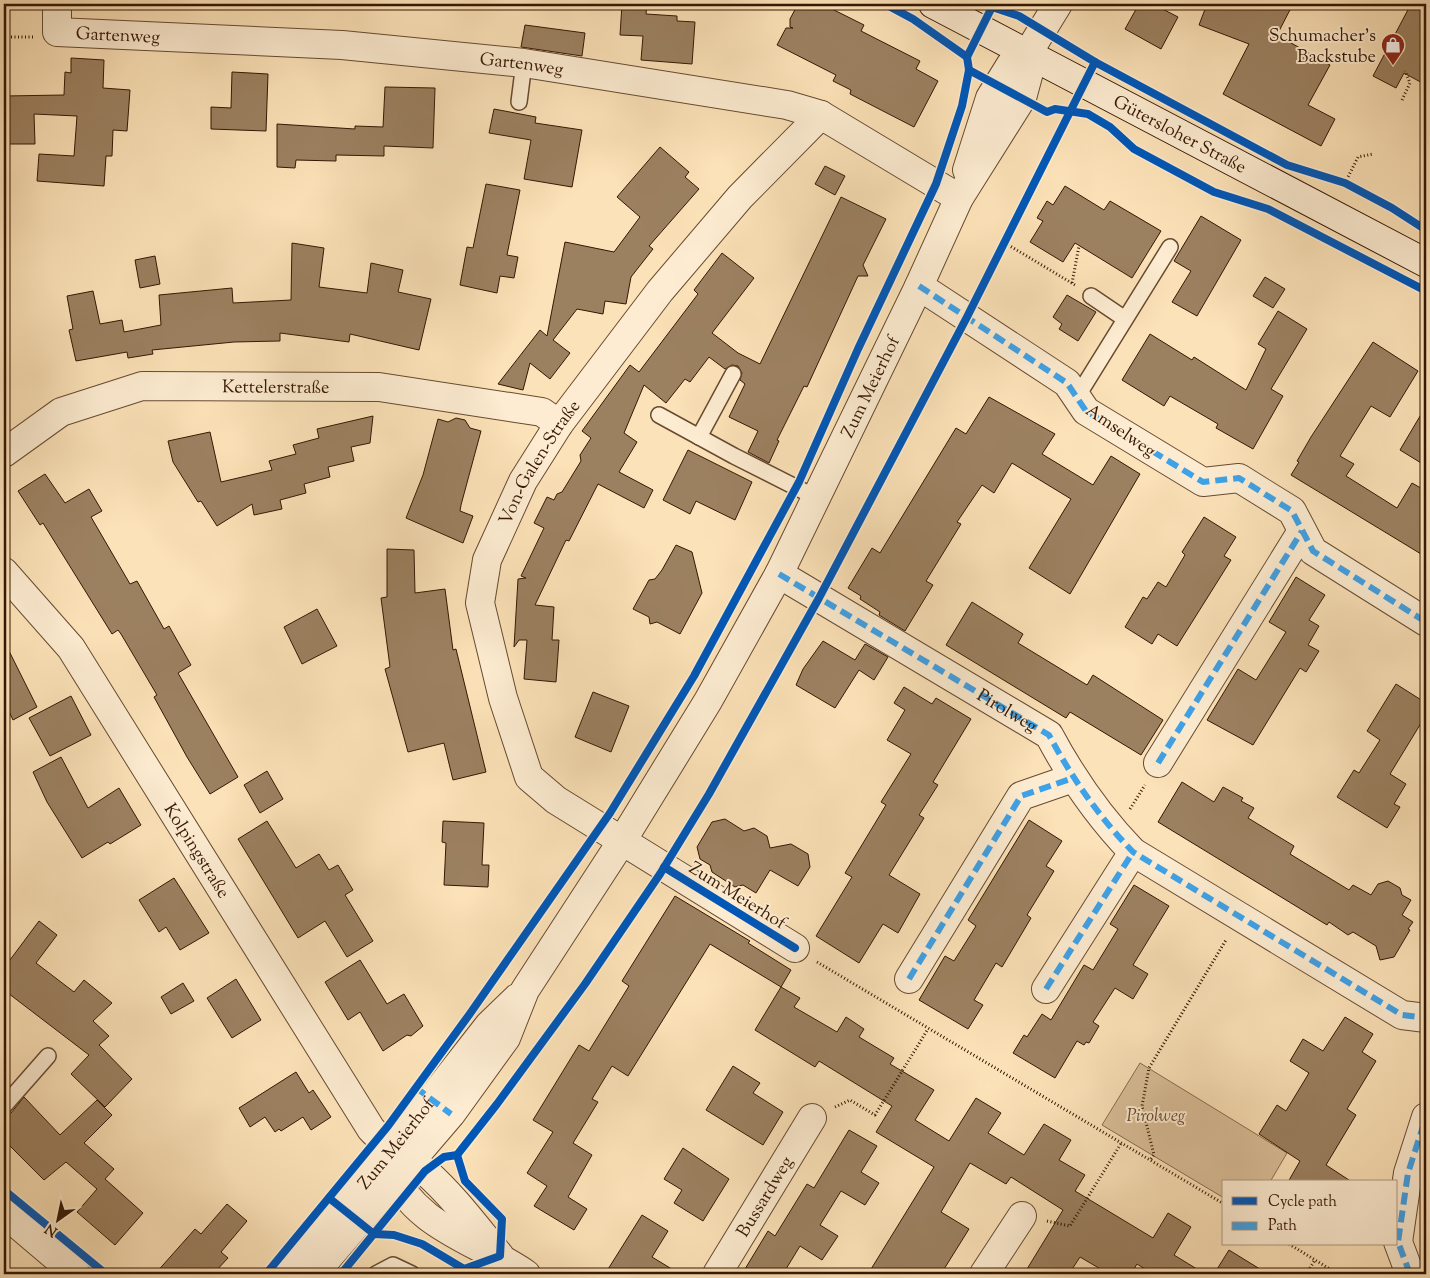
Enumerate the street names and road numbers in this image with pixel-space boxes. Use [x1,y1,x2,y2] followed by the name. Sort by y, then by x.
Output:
[75,22,161,52] street label: Gartenweg
[478,48,565,84] street label: Gartenweg
[1108,90,1250,181] street label: Gütersloher Straße
[836,331,908,443] street label: Zum Meierhof
[222,375,329,402] street label: Kettelerstraße
[494,395,588,530] street label: Von-Galen-Straße
[1080,399,1160,465] street label: Amselweg
[971,684,1042,740] street label: Pirolweg
[156,799,235,904] street label: Kolpingstraße
[683,856,791,937] street label: Zum Meierhof
[353,1093,443,1196] street label: Zum Meierhof
[731,1152,801,1243] street label: Bussardweg

